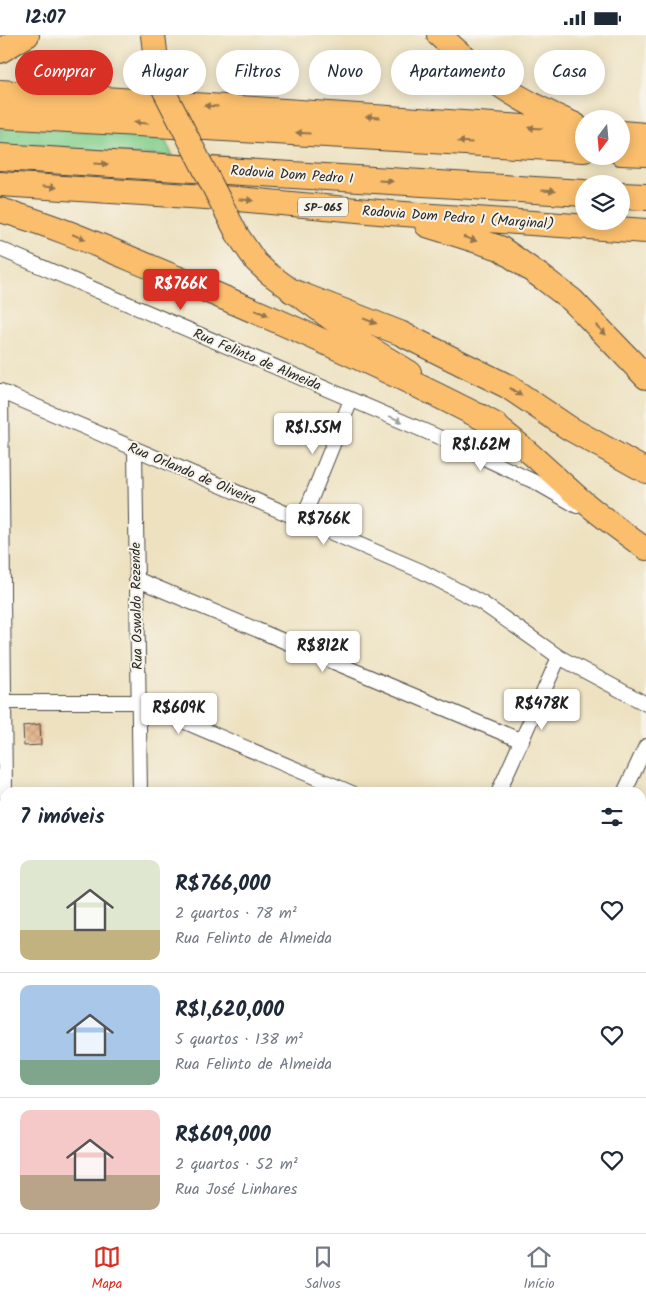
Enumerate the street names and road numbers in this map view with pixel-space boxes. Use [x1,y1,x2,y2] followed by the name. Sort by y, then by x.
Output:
[230,160,354,190] street label: Rodovia Dom Pedro I
[298,197,348,217] road number: SP-065
[361,200,555,236] street label: Rodovia Dom Pedro I (Marginal)
[189,323,325,397] street label: Rua Felinto de Almeida
[124,437,260,511] street label: Rua Orlando de Oliveira
[125,541,149,670] street label: Rua Oswaldo Rezende

